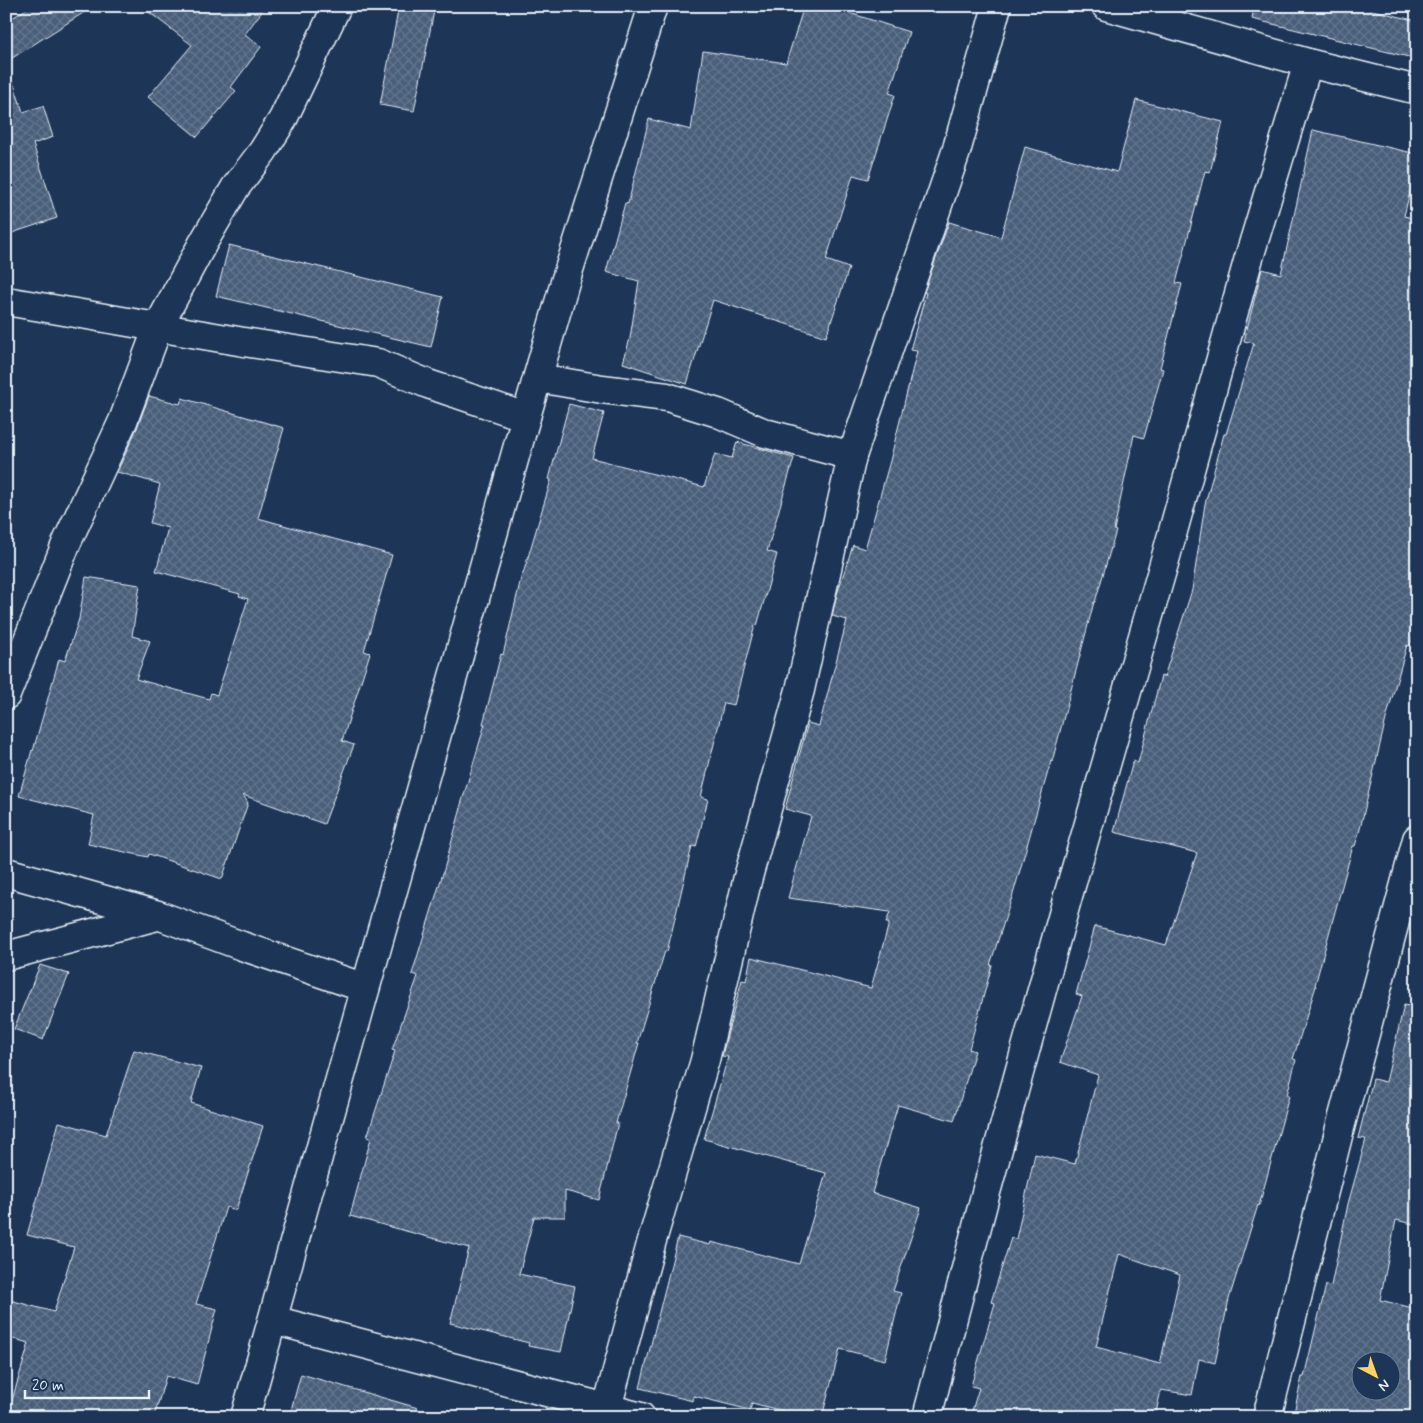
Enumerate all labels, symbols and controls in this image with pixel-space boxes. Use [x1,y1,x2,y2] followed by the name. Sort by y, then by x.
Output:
[1350,1350,1400,1400] north arrow
[25,1368,149,1400] scale bar
[1374,1375,1393,1395] text: N
[32,1376,64,1396] text: 20 m

